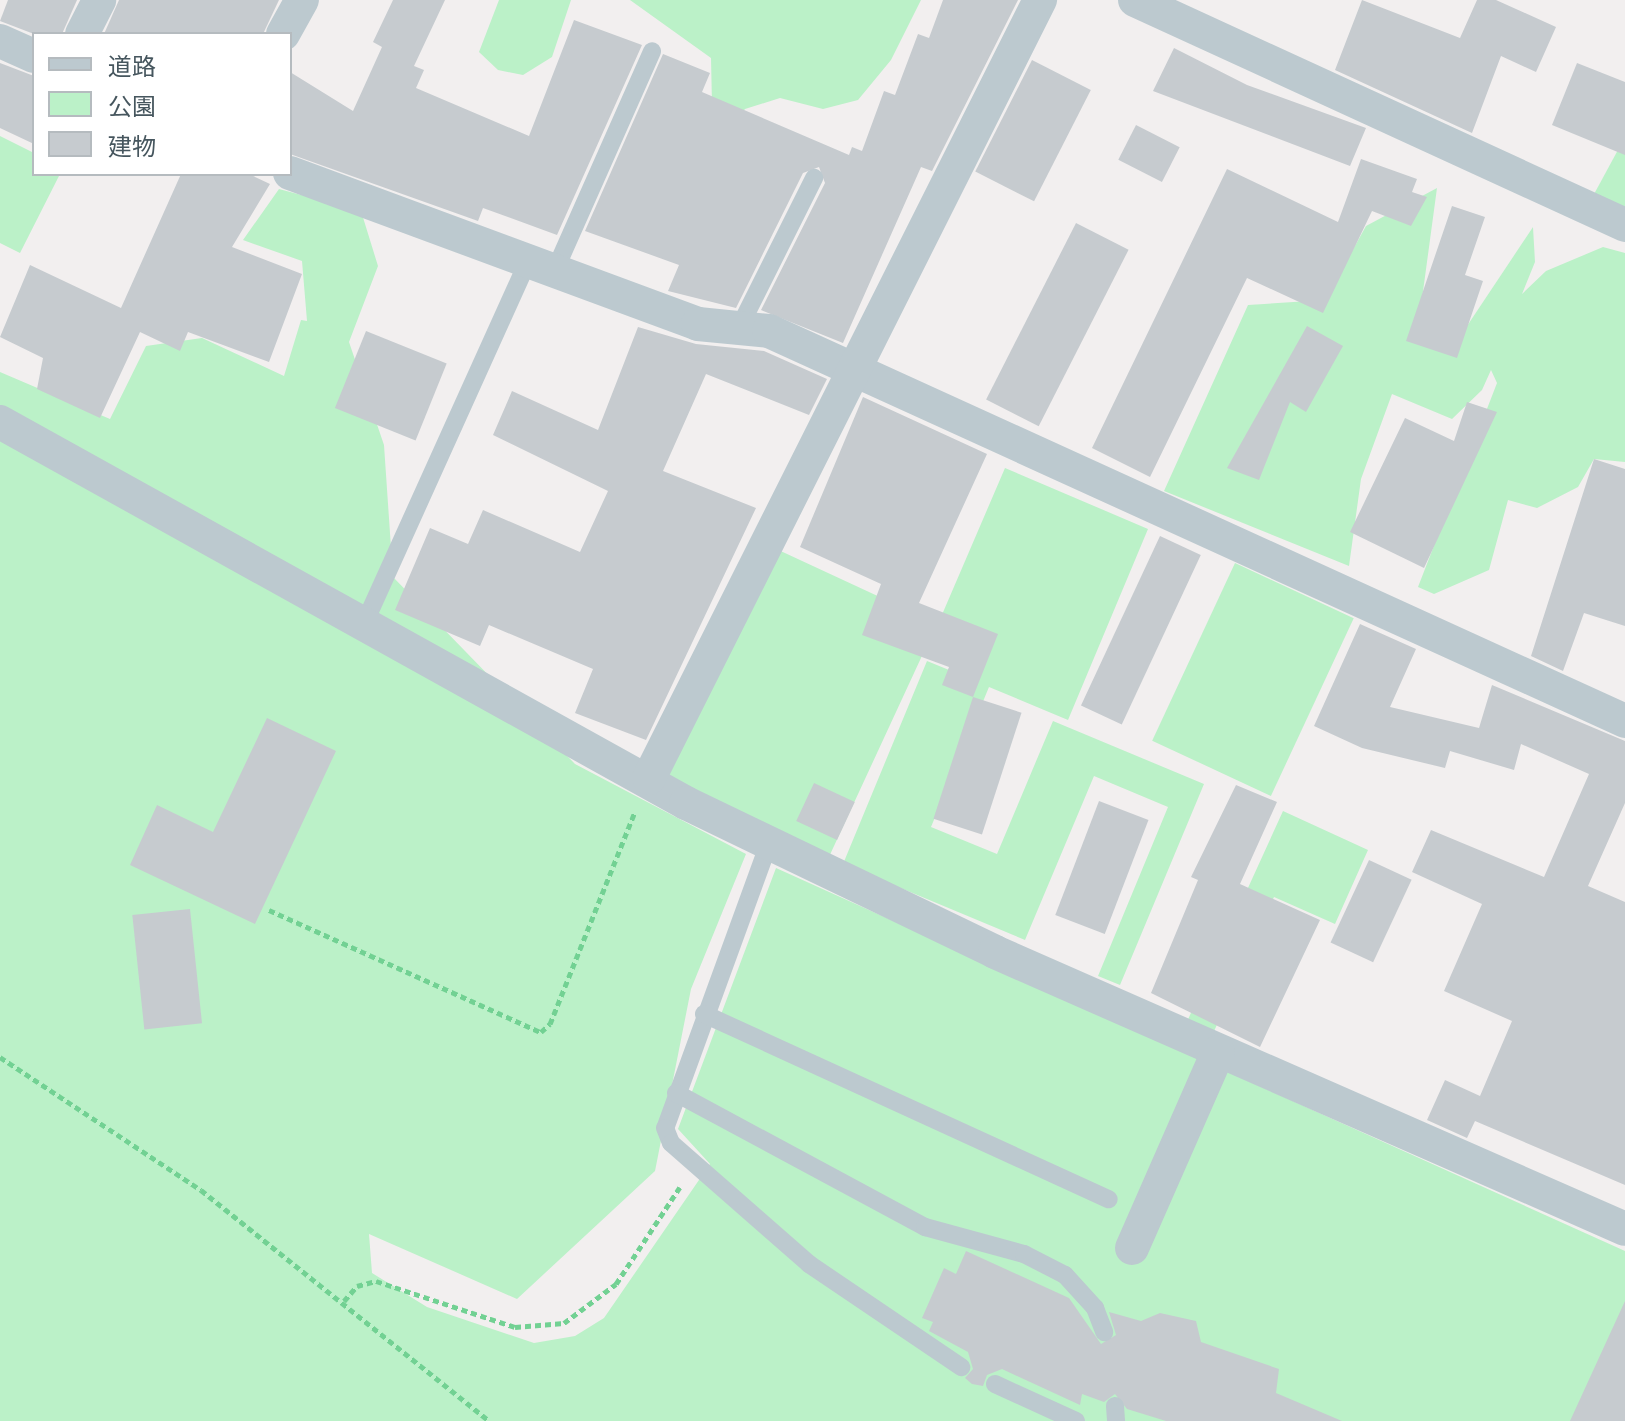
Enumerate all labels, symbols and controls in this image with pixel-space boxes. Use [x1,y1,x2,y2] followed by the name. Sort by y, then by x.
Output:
[32,32,292,176] legend
[108,49,156,82] text: 道路
[108,89,156,122] text: 公園
[108,129,156,162] text: 建物

